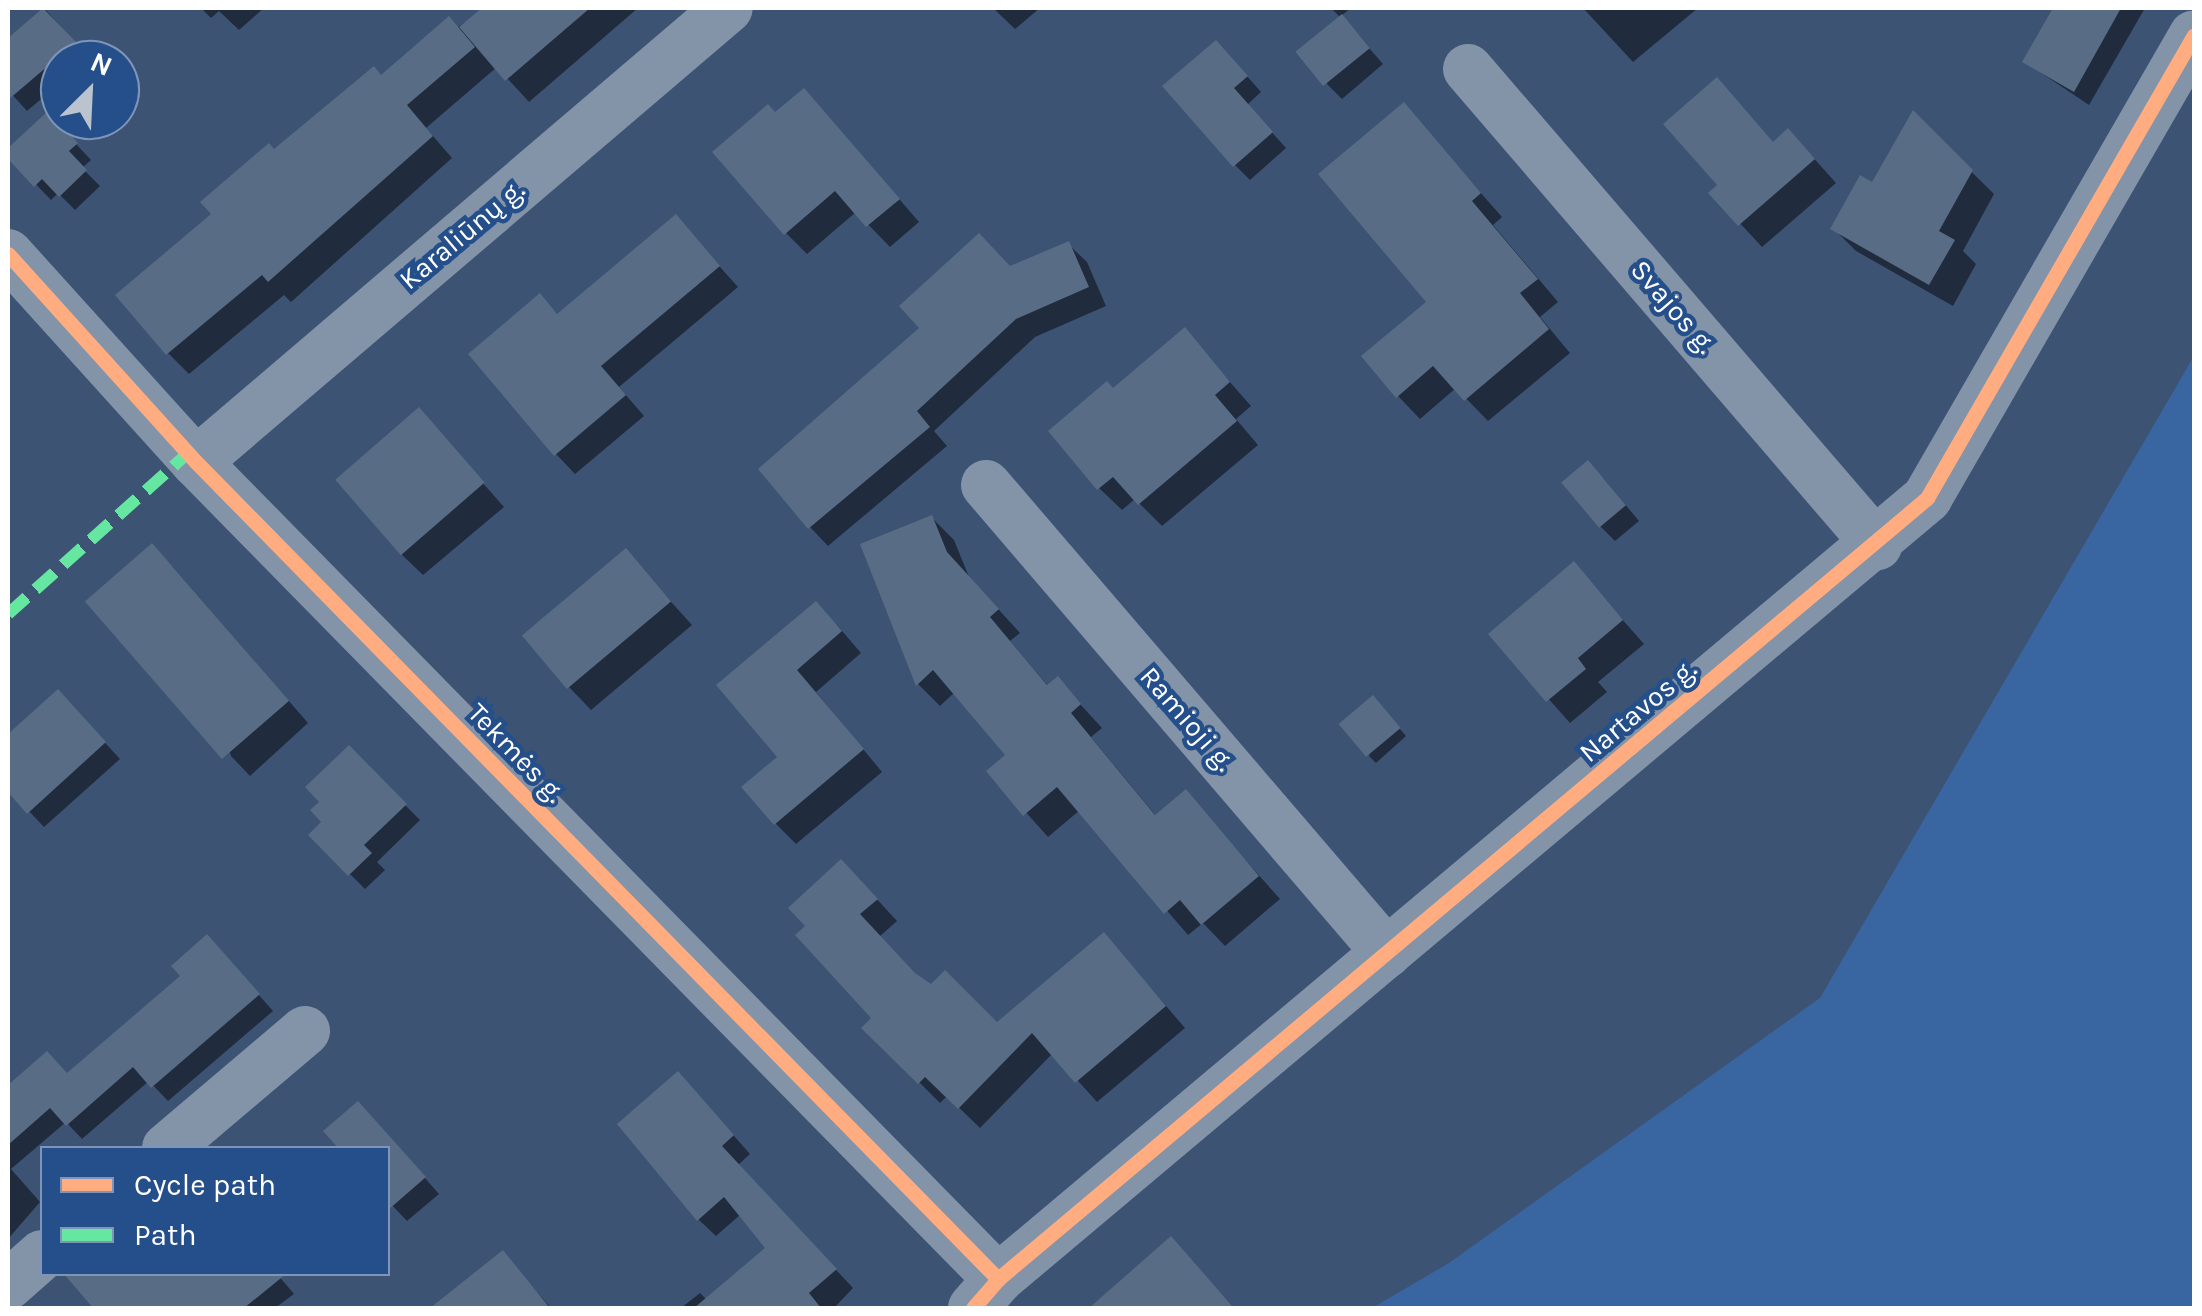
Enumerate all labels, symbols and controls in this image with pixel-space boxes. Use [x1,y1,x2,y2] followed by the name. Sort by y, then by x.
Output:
[40,40,140,140] north arrow
[86,45,117,83] text: N
[393,173,531,297] street label: Karaliūnų g.
[1623,253,1723,361] street label: Svajos g.
[1573,652,1703,770] street label: Nartavos g.
[1133,660,1241,778] street label: Ramioji g.
[461,696,571,810] street label: Tekmės g.
[40,1146,390,1276] legend
[134,1167,276,1203] text: Cycle path
[134,1217,197,1253] text: Path

